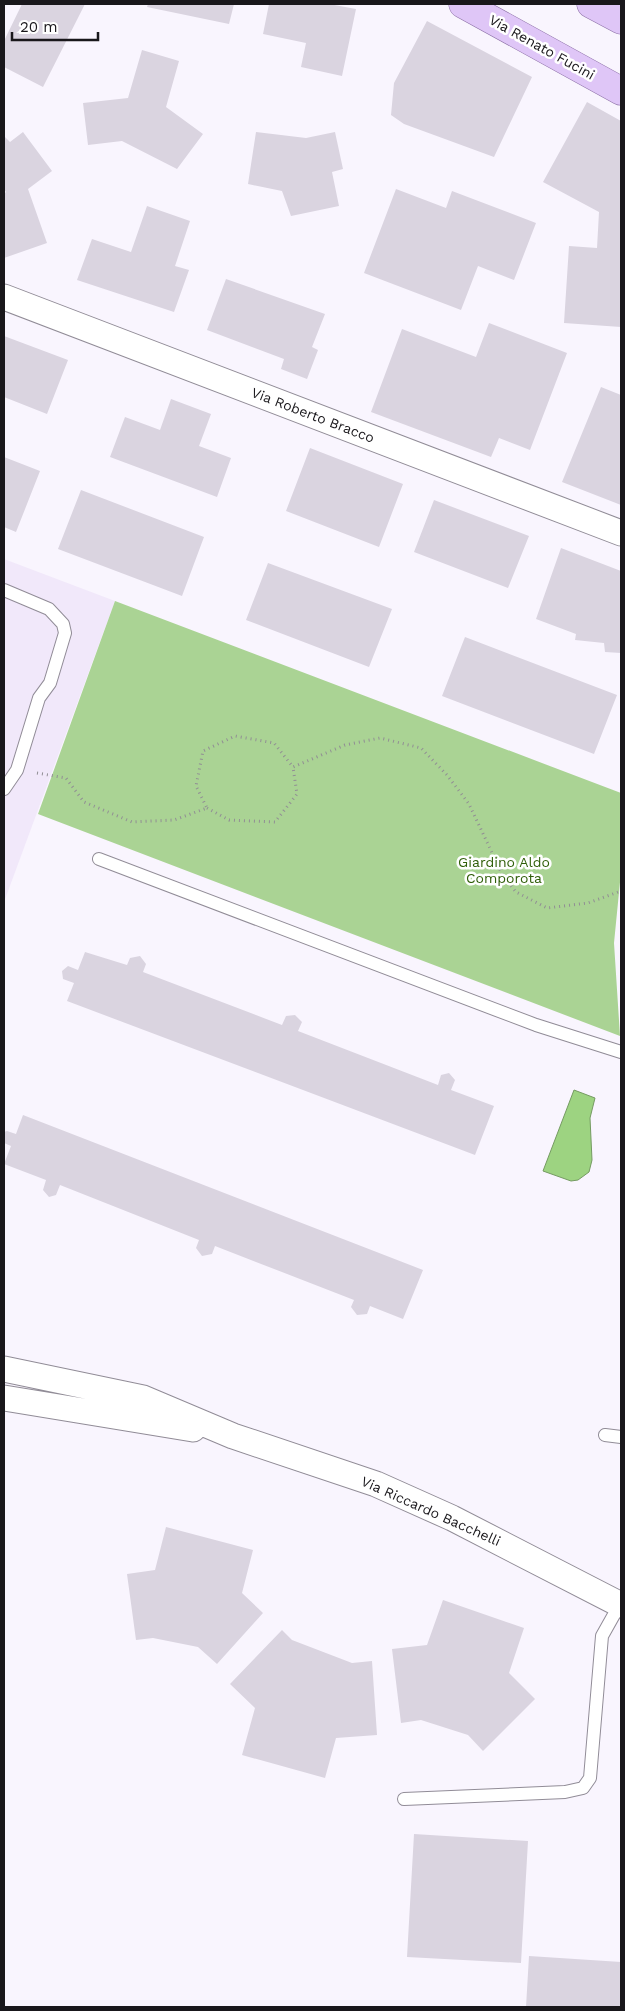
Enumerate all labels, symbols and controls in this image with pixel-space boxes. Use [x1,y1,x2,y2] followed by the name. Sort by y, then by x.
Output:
[12,10,99,42] scale bar
[486,11,598,83] street label: Via Renato Fucini
[20,18,58,36] text: 20 m
[249,384,377,446] street label: Via Roberto Bracco
[458,854,550,886] park label: Giardino Aldo Comporota
[359,1473,503,1549] street label: Via Riccardo Bacchelli

